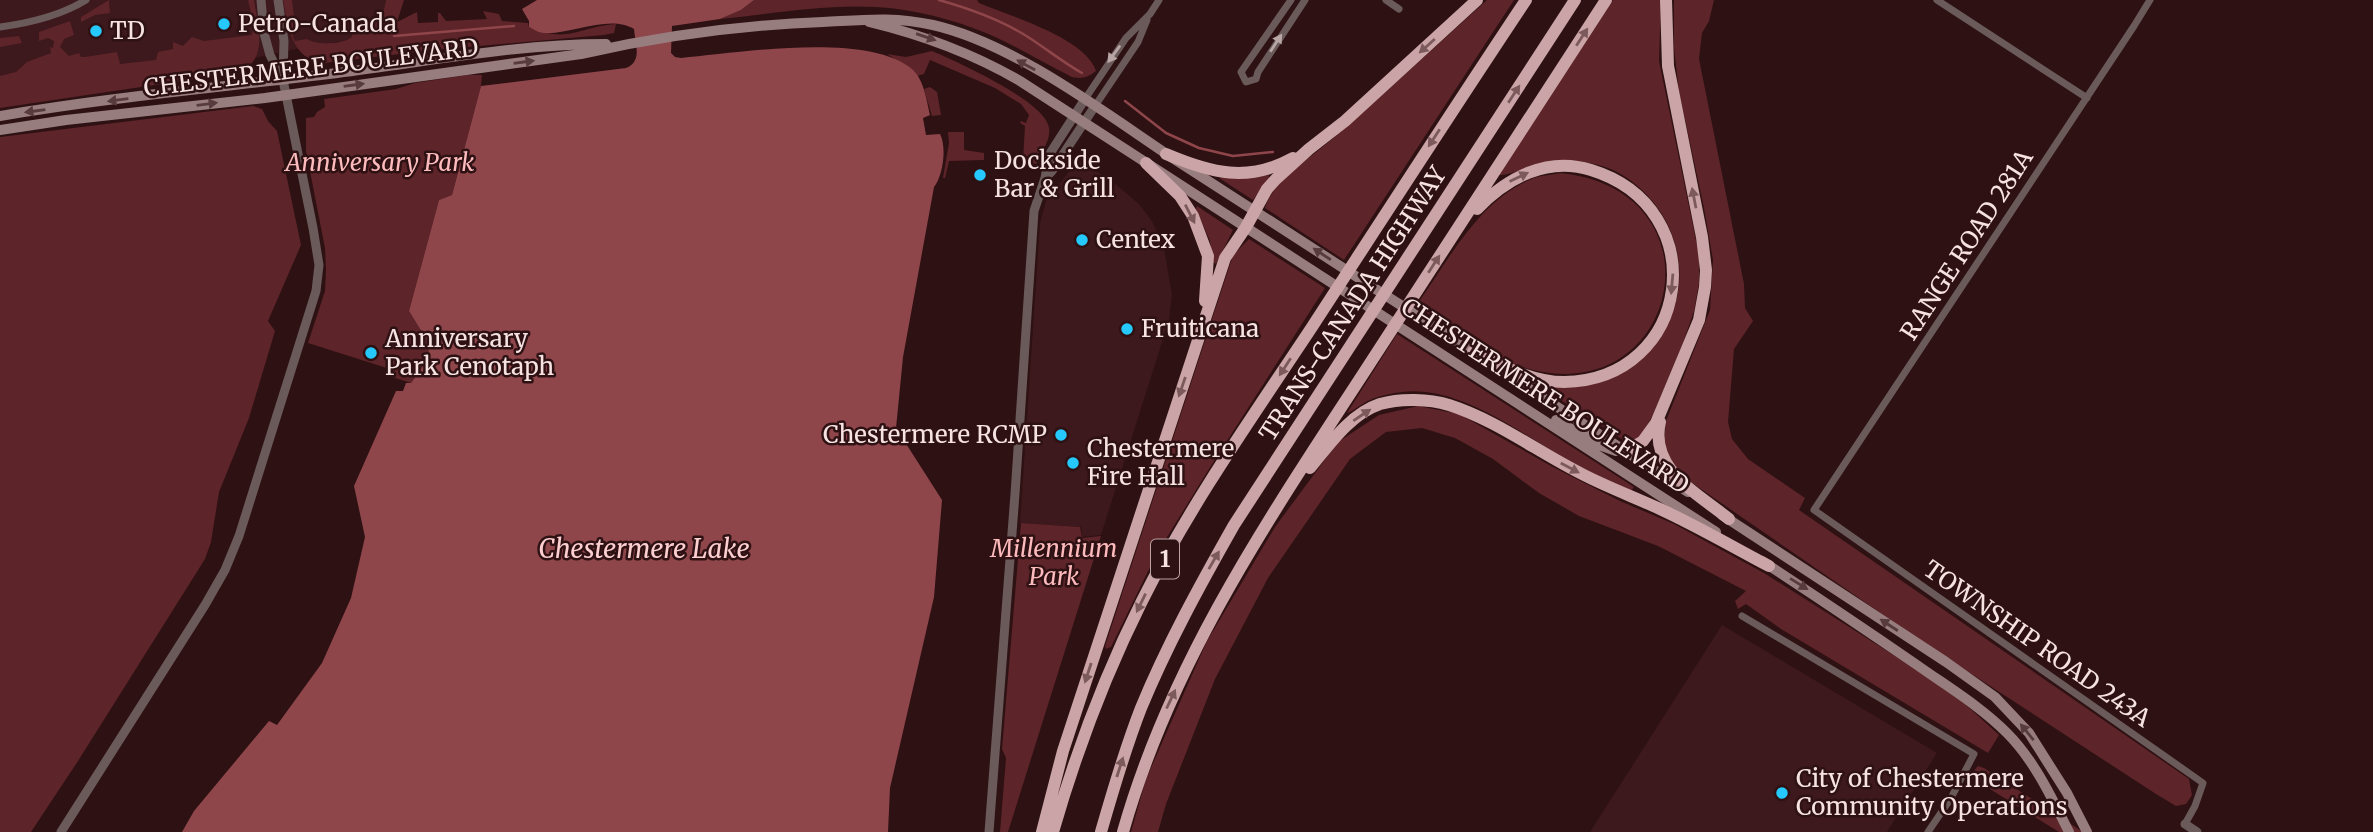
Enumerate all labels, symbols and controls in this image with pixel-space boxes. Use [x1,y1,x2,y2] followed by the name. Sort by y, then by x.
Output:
[238,8,397,39] place label: Petro-Canada
[110,15,145,46] place label: TD
[216,16,232,32] marker: Petro-Canada
[88,23,104,39] marker: TD
[1575,27,1588,47] one-way arrow
[142,32,480,103] street label: CHESTERMERE BOULEVARD
[915,32,936,43] one-way arrow
[1270,34,1283,53] one-way arrow
[1418,38,1436,54] one-way arrow
[1108,45,1122,63] one-way arrow
[513,56,535,67] one-way arrow
[1015,59,1035,71] one-way arrow
[343,80,365,91] one-way arrow
[1507,85,1521,103] one-way arrow
[107,94,129,105] one-way arrow
[196,99,218,110] one-way arrow
[24,105,46,116] one-way arrow
[1427,129,1441,147] one-way arrow
[1893,143,2040,346] street label: RANGE ROAD 281A
[994,145,1114,204] place label: Dockside Bar & Grill
[284,147,474,178] park label: Anniversary Park
[1252,160,1453,447] street label: TRANS-CANADA HIGHWAY
[972,167,988,183] marker: Dockside Bar & Grill
[1509,171,1529,182] one-way arrow
[1688,187,1699,209] one-way arrow
[1185,204,1196,224] one-way arrow
[1096,224,1176,255] place label: Centex
[1074,232,1090,248] marker: Centex
[1312,248,1331,261] one-way arrow
[1428,255,1441,274] one-way arrow
[1666,273,1677,295] one-way arrow
[1395,291,1695,500] street label: CHESTERMERE BOULEVARD
[1141,313,1259,344] place label: Fruiticana
[1119,321,1135,337] marker: Fruiticana
[384,323,554,382] place label: Anniversary Park Cenotaph
[363,345,379,361] marker: Anniversary Park Cenotaph
[1279,357,1292,377] one-way arrow
[1176,377,1187,398] one-way arrow
[1353,408,1371,422] one-way arrow
[823,419,1047,450] place label: Chestermere RCMP
[1053,427,1069,443] marker: Chestermere RCMP
[1087,433,1234,492] place label: Chestermere Fire Hall
[1065,455,1081,471] marker: Chestermere Fire Hall
[1560,462,1580,474] one-way arrow
[538,532,750,565] water label: Chestermere Lake
[990,533,1117,592] park label: Millennium Park
[1151,540,1179,579] road number: 1
[1208,550,1220,569] one-way arrow
[1918,553,2158,734] street label: TOWNSHIP ROAD 243A
[1789,578,1809,591] one-way arrow
[1136,593,1147,613] one-way arrow
[1880,618,1898,632] one-way arrow
[1082,663,1093,684] one-way arrow
[1165,689,1177,709] one-way arrow
[2019,723,2034,741] one-way arrow
[1115,756,1126,777] one-way arrow
[1796,763,2068,822] place label: City of Chestermere Community Operations
[1774,785,1790,801] marker: City of Chestermere Community Operations

